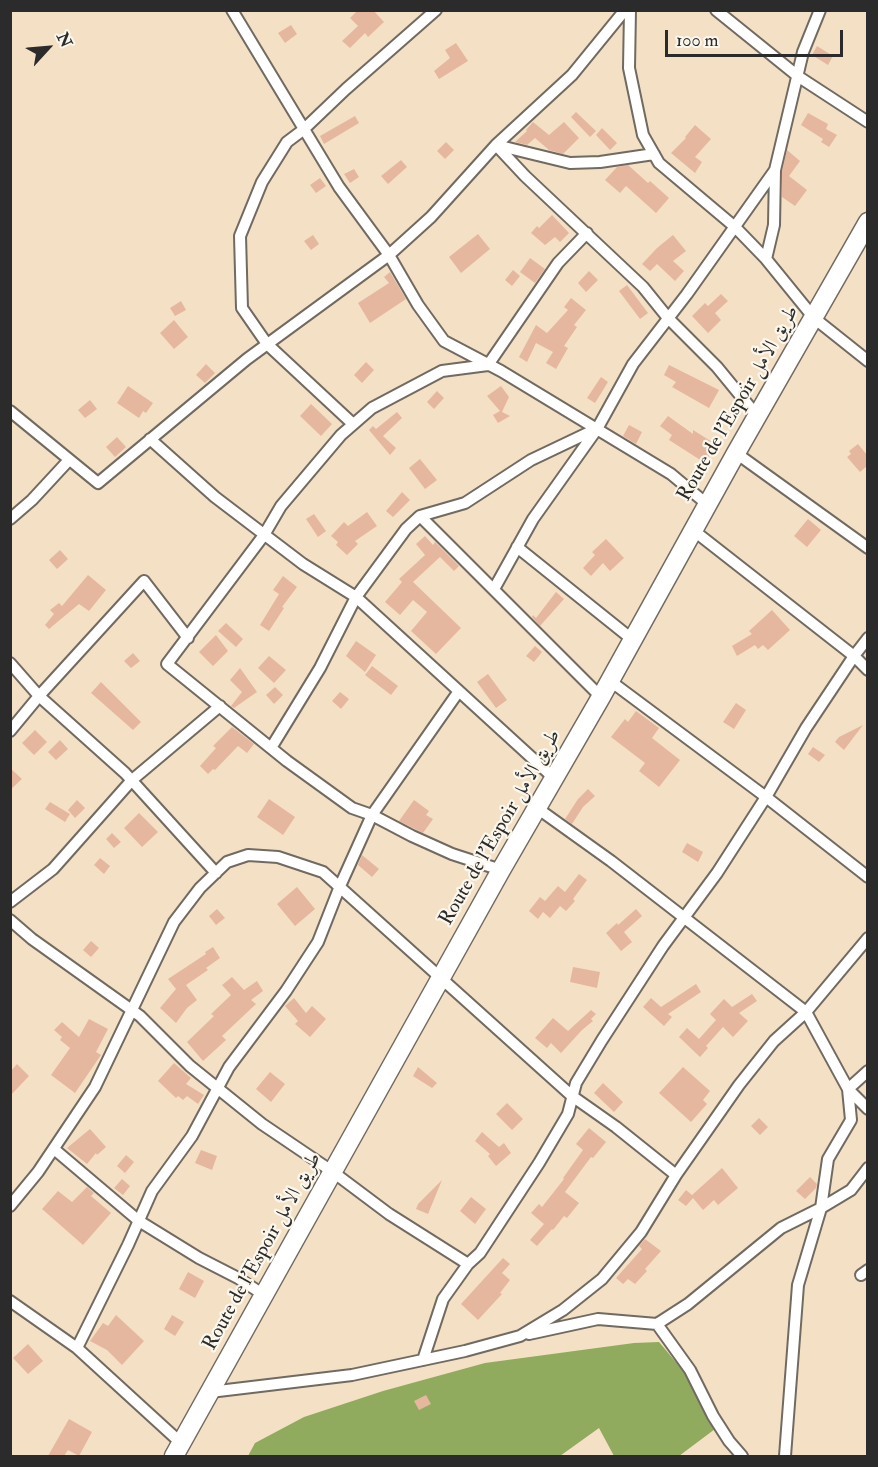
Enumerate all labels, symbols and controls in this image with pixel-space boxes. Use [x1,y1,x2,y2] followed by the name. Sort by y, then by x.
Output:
[18,18,78,78] north arrow
[668,18,846,56] scale bar
[52,29,76,51] text: N
[676,29,719,52] text: 100 m
[673,302,805,506] street label: Route de l’Espoir طريق الأمل
[435,726,567,930] street label: Route de l’Espoir طريق الأمل
[199,1149,327,1355] street label: Route de l’Espoir طريق الأمل

